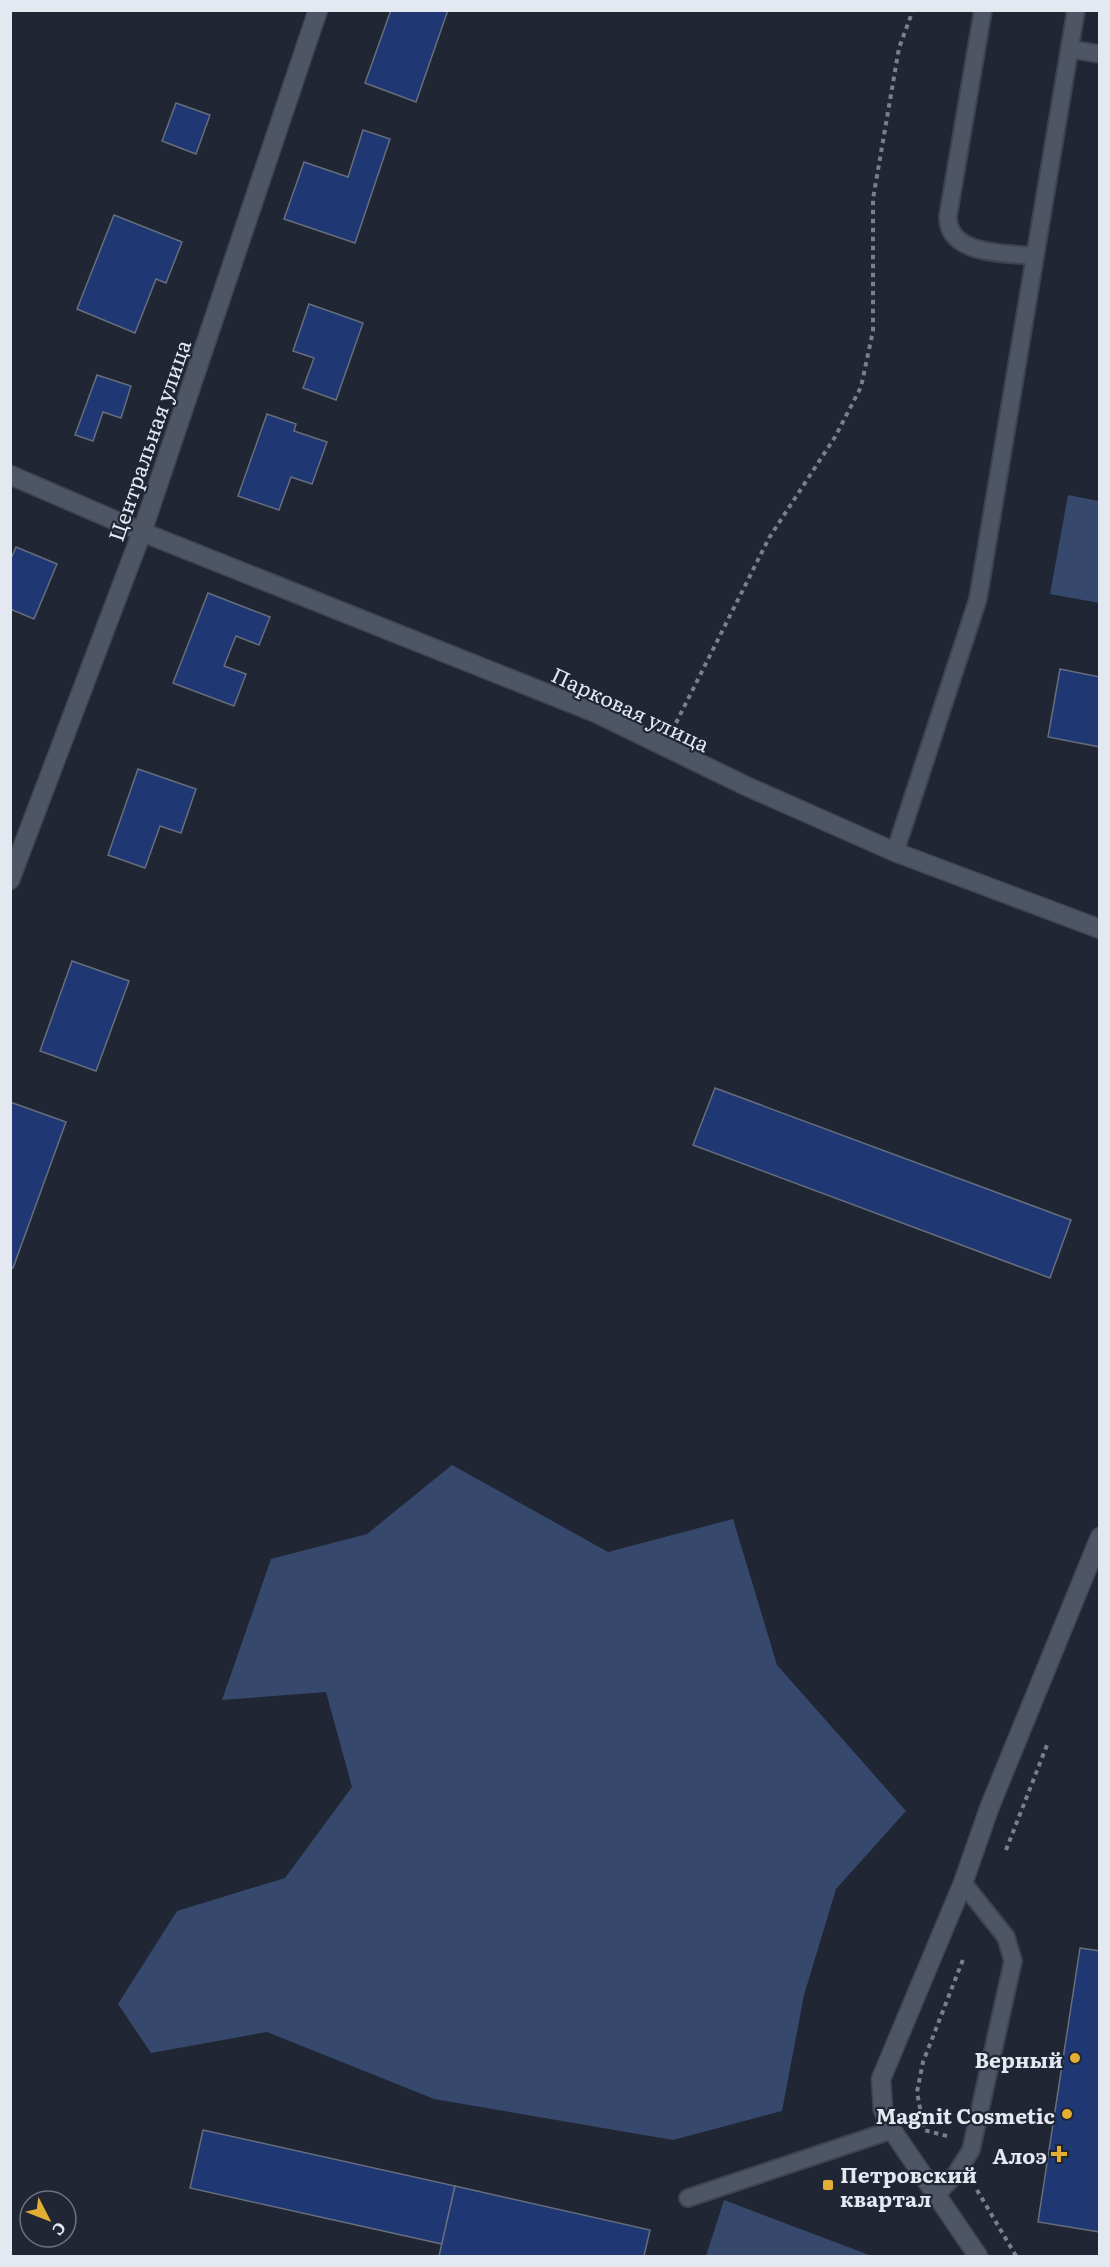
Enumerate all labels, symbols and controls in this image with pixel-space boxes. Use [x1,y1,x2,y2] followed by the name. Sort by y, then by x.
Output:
[99,334,197,545] street label: Центральная улица
[547,658,716,758] street label: Парковая улица
[974,2043,1063,2074] place label: Верный
[1068,2051,1082,2065] marker: Верный
[876,2099,1055,2130] place label: Magnit Cosmetic
[1060,2107,1074,2121] marker: Magnit Cosmetic
[993,2139,1047,2170] place label: Алоэ
[1052,2147,1066,2161] marker: Алоэ
[840,2158,977,2213] place label: Петровский квартал
[821,2178,835,2192] marker: Петровский квартал
[18,2189,78,2249] north arrow
[47,2217,73,2242] text: С

